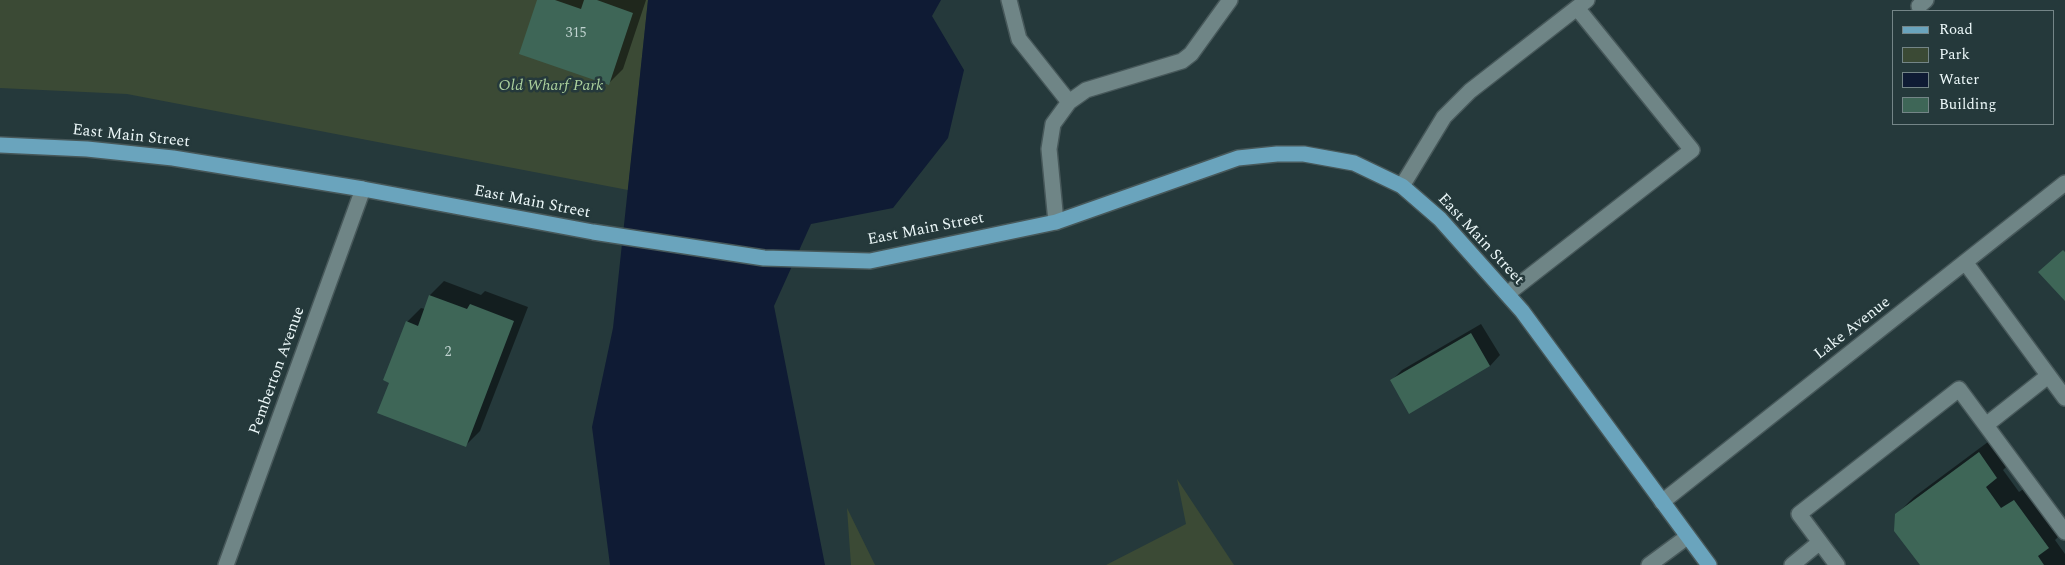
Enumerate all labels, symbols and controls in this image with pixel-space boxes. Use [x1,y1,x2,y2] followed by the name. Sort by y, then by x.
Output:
[1892,10,2055,125] legend
[1939,18,1973,41] text: Road
[566,26,586,42] house number: 315
[1939,43,1970,66] text: Park
[1939,68,1979,91] text: Water
[499,77,603,97] park label: Old Wharf Park
[1939,93,1996,116] text: Building
[71,121,191,153] street label: East Main Street
[472,182,592,224] street label: East Main Street
[1433,190,1527,290] street label: East Main Street
[866,209,986,251] street label: East Main Street
[1811,293,1895,365] street label: Lake Avenue
[246,304,310,438] street label: Pemberton Avenue
[445,345,451,361] house number: 2

